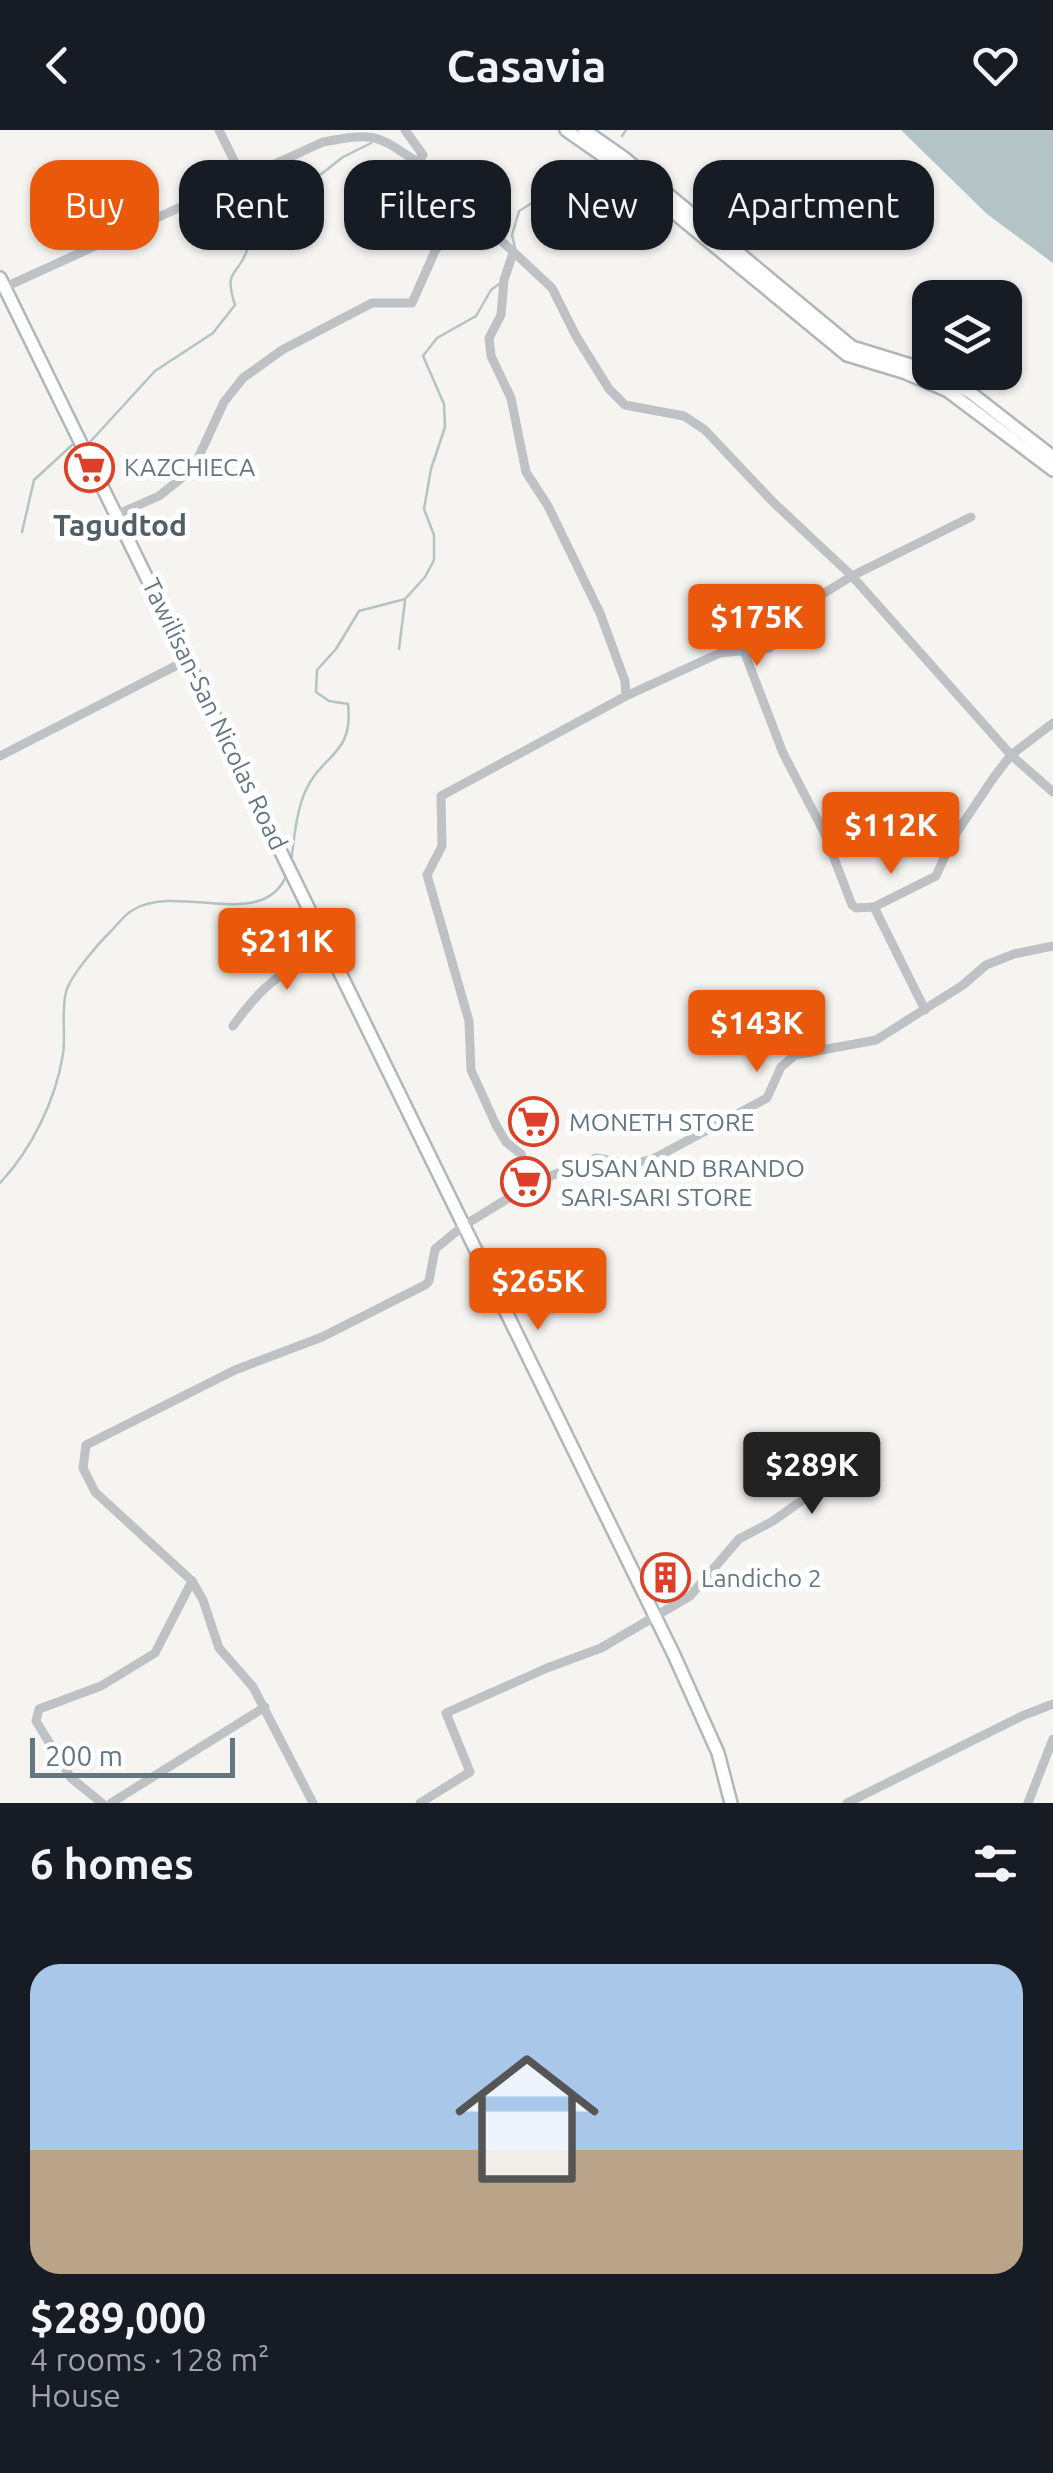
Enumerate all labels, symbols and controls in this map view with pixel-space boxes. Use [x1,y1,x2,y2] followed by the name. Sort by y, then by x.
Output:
[30,38,85,93] icon: back
[968,38,1023,93] icon: heart
[447,40,606,91] text: Casavia
[30,160,159,250] chip: Buy
[179,160,324,250] chip: Rent
[344,160,511,250] chip: Filters
[531,160,673,250] chip: New
[693,160,934,250] chip: Apartment
[912,280,1022,390] map controls
[912,280,1022,390] button: layers
[63,441,115,493] supermarket icon: KAZCHIECA
[124,453,255,481] place label: KAZCHIECA
[53,508,187,542] district label: Tagudtod
[137,574,293,854] street label: Tawilisan-San Nicolas Road
[687,584,827,669] pin: $175K
[710,598,804,634] text: $175K
[821,792,961,877] pin: $112K
[844,806,938,842] text: $112K
[217,908,357,993] pin: $211K
[240,922,334,958] text: $211K
[687,990,827,1075] pin: $143K
[710,1004,804,1040] text: $143K
[508,1096,560,1148] supermarket icon: MONETH STORE
[569,1108,755,1136] place label: MONETH STORE
[561,1154,805,1211] place label: SUSAN AND BRANDO SARI-SARI STORE
[500,1156,552,1208] supermarket icon: SUSAN AND BRANDO SARI-SARI STORE
[468,1248,608,1333] pin: $265K
[491,1262,585,1298] text: $265K
[742,1432,882,1517] pin: $289K
[765,1446,859,1482] text: $289K
[640,1552,692,1604] building icon: Landicho 2
[701,1564,822,1592] place label: Landicho 2
[30,1733,235,1778] scale bar
[45,1740,123,1771] text: 200 m
[968,1836,1023,1891] icon: filters
[30,1840,194,1887] text: 6 homes
[437,2029,617,2209] icon: home
[30,2294,206,2341] text: $289,000
[30,2341,270,2377] text: 4 rooms · 128 m²
[30,2377,121,2413] text: House

